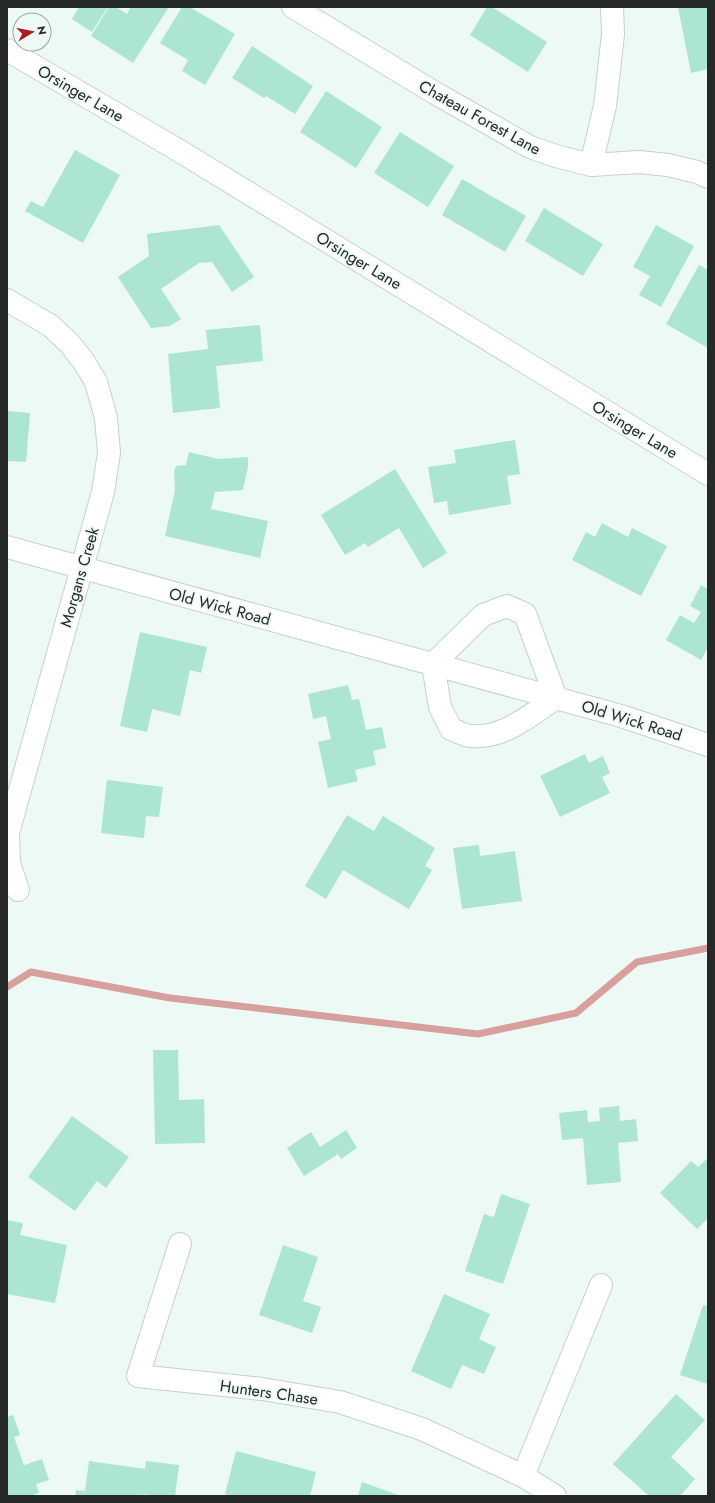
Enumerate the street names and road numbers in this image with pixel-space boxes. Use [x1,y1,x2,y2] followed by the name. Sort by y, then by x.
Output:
[33,59,128,127] street label: Orsinger Lane
[415,74,545,161] street label: Chateau Forest Lane
[312,226,406,295] street label: Orsinger Lane
[588,395,682,464] street label: Orsinger Lane
[54,523,105,630] street label: Morgans Creek
[167,582,273,631] street label: Old Wick Road
[579,694,685,747] street label: Old Wick Road
[218,1374,319,1411] street label: Hunters Chase

